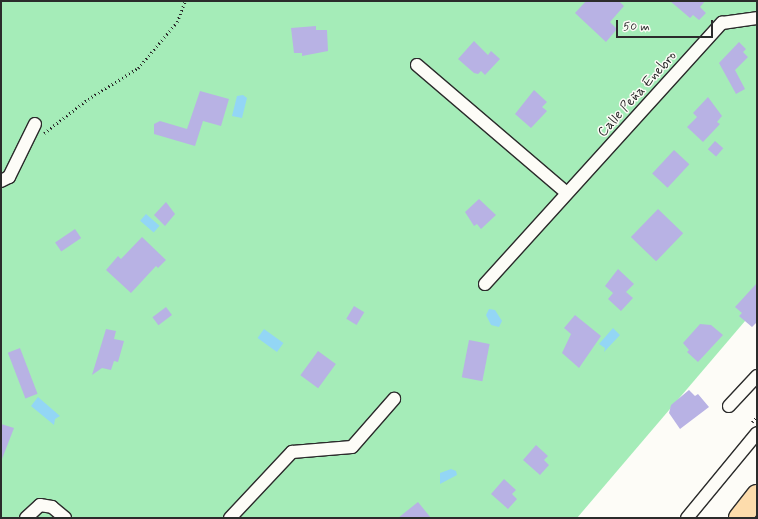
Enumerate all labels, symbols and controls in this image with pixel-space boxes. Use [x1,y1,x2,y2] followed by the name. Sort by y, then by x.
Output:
[618,12,715,38] scale bar
[623,19,650,35] text: 50 m
[595,49,679,139] street label: Calle Peña Enebro

